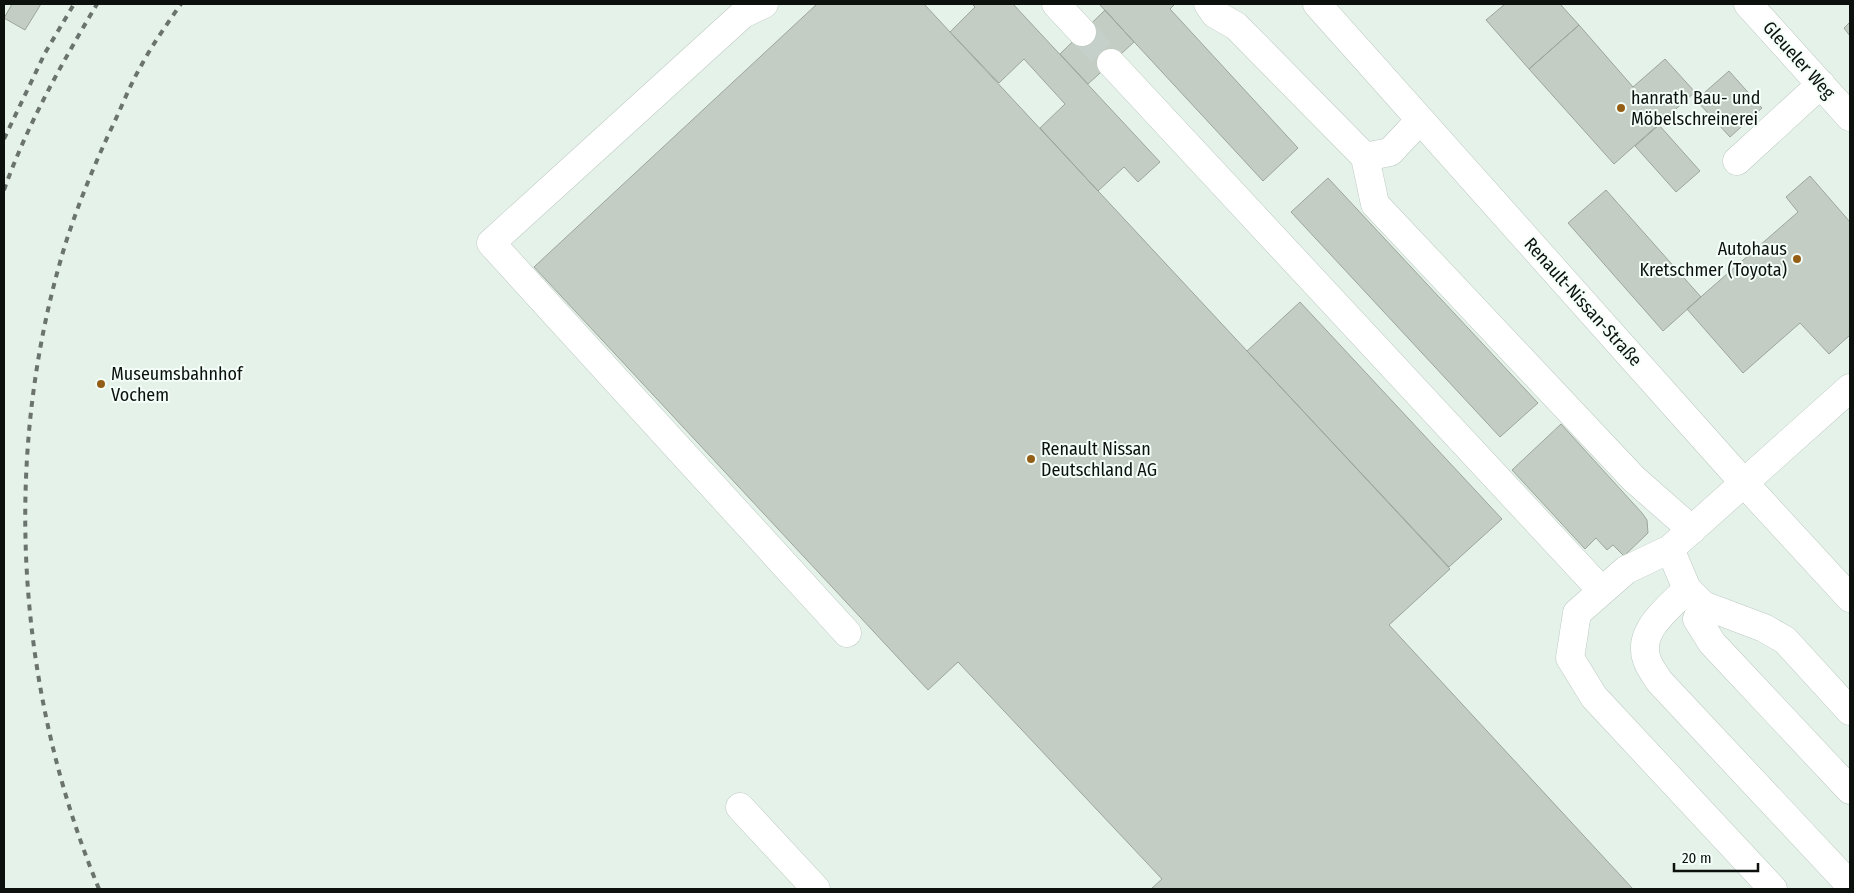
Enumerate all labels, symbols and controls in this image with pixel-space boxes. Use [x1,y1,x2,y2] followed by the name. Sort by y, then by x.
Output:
[1758,17,1840,104] street label: Gleueler Weg
[1631,87,1760,130] place label: hanrath Bau- und Möbelschreinerei
[1615,102,1627,114] marker: hanrath Bau- und Möbelschreinerei
[1520,233,1647,371] street label: Renault-Nissan-Straße
[1639,238,1787,281] place label: Autohaus Kretschmer (Toyota)
[1791,253,1803,265] marker: Autohaus Kretschmer (Toyota)
[111,363,244,406] place label: Museumsbahnhof Vochem
[95,378,107,390] marker: Museumsbahnhof Vochem
[1041,438,1157,481] place label: Renault Nissan Deutschland AG
[1025,453,1037,465] marker: Renault Nissan Deutschland AG
[1674,840,1758,872] scale bar
[1682,849,1712,867] text: 20 m

